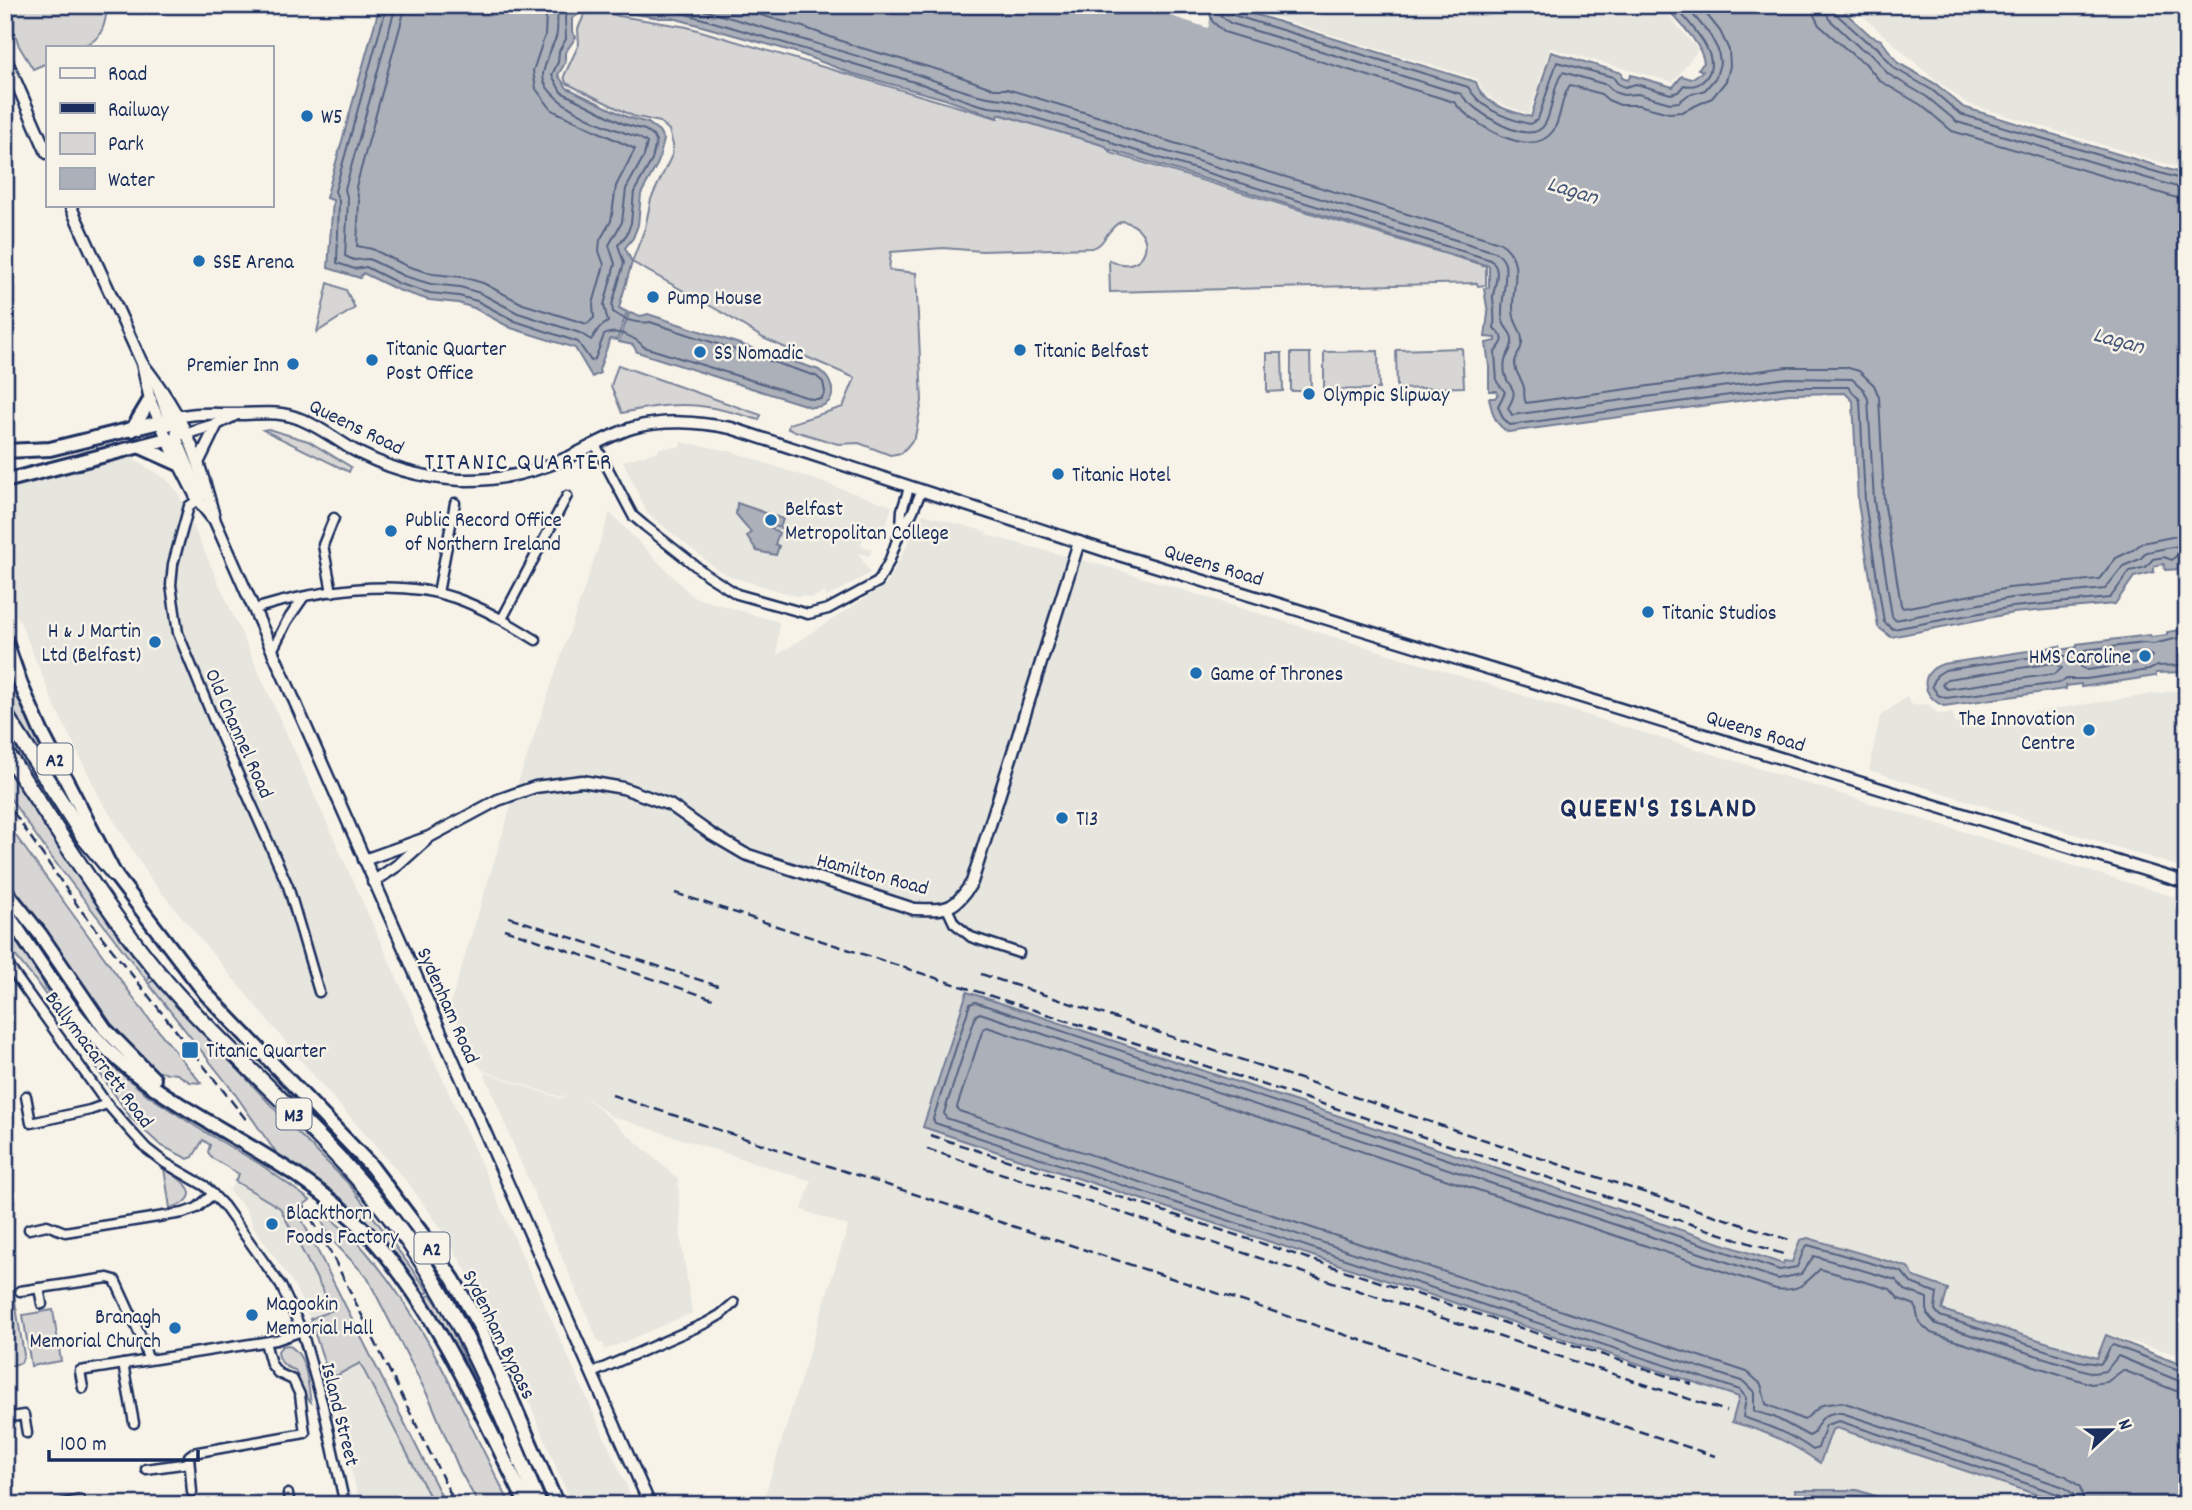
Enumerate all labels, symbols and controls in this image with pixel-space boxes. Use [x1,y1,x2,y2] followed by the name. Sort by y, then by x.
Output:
[46,46,273,206] legend
[108,61,147,91] text: Road
[108,97,169,127] text: Railway
[321,104,343,134] place label: W5
[299,108,315,124] marker: W5
[108,131,144,161] text: Park
[108,167,155,197] text: Water
[1542,169,1603,216] water label: Lagan
[213,249,295,279] place label: SSE Arena
[191,253,207,269] marker: SSE Arena
[667,285,762,315] place label: Pump House
[645,289,661,305] marker: Pump House
[2089,320,2149,365] water label: Lagan
[386,336,507,390] place label: Titanic Quarter Post Office
[1034,338,1149,368] place label: Titanic Belfast
[714,340,803,370] place label: SS Nomadic
[1012,342,1028,358] marker: Titanic Belfast
[692,344,708,360] marker: SS Nomadic
[186,352,279,382] place label: Premier Inn
[364,352,380,368] marker: Titanic Quarter Post Office
[285,356,301,372] marker: Premier Inn
[1323,382,1450,412] place label: Olympic Slipway
[1301,386,1317,402] marker: Olympic Slipway
[303,393,408,465] street label: Queens Road
[425,447,613,481] district label: TITANIC QUARTER
[1072,462,1171,492] place label: Titanic Hotel
[1050,466,1066,482] marker: Titanic Hotel
[785,496,949,550] place label: Belfast Metropolitan College
[405,507,562,561] place label: Public Record Office of Northern Ireland
[763,512,779,528] marker: Belfast Metropolitan College
[383,523,399,539] marker: Public Record Office of Northern Ireland
[1160,538,1266,596] street label: Queens Road
[1662,600,1777,630] place label: Titanic Studios
[1640,604,1656,620] marker: Titanic Studios
[41,618,141,672] place label: H & J Martin Ltd (Belfast)
[147,634,163,650] marker: H & J Martin Ltd (Belfast)
[2029,644,2131,674] place label: HMS Caroline
[2137,648,2153,664] marker: HMS Caroline
[1210,661,1343,691] place label: Game of Thrones
[195,664,279,804] street label: Old Channel Road
[1188,665,1204,681] marker: Game of Thrones
[1702,704,1808,762] street label: Queens Road
[1958,706,2075,760] place label: The Innovation Centre
[2081,722,2097,738] marker: The Innovation Centre
[38,744,72,774] road number: A2
[1560,791,1758,831] district label: QUEEN'S ISLAND
[1076,806,1098,836] place label: T13
[1054,810,1070,826] marker: T13
[813,847,932,905] street label: Hamilton Road
[407,943,485,1069] street label: Sydenham Road
[36,986,159,1136] street label: Ballymacarrett Road
[206,1038,327,1068] place label: Titanic Quarter
[180,1040,200,1060] marker: Titanic Quarter
[276,1098,312,1130] road number: M3
[286,1200,399,1254] place label: Blackthorn Foods Factory
[264,1216,280,1232] marker: Blackthorn Foods Factory
[414,1232,450,1264] road number: A2
[453,1265,542,1405] street label: Sydenham Bypass
[266,1291,373,1345] place label: Magookin Memorial Hall
[29,1304,161,1358] place label: Branagh Memorial Church
[244,1307,260,1323] marker: Magookin Memorial Hall
[167,1320,183,1336] marker: Branagh Memorial Church
[311,1360,365,1470] street label: Island Street
[2076,1394,2146,1464] north arrow
[2109,1416,2138,1434] text: N
[49,1419,198,1463] scale bar
[60,1431,107,1461] text: 100 m

